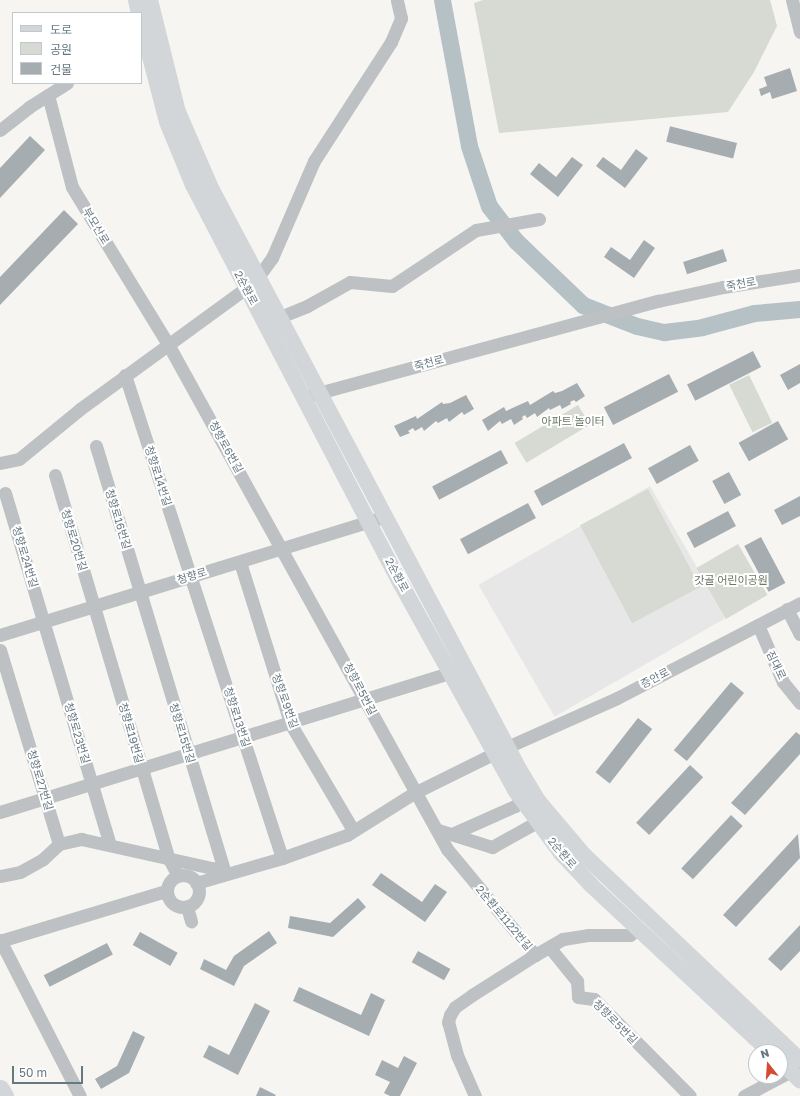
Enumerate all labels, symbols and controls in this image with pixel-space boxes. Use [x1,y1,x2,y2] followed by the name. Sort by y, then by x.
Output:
[12,12,142,84] legend
[50,22,72,37] text: 도로
[50,42,72,57] text: 공원
[50,62,72,77] text: 건물
[80,205,112,247] street label: 부모산로
[232,269,260,307] street label: 2순환로
[725,275,757,293] street label: 죽천로
[413,353,445,373] street label: 죽천로
[541,414,605,428] park label: 아파트 놀이터
[206,419,246,475] street label: 청향로6번길
[142,444,174,508] street label: 청향로14번길
[103,487,133,551] street label: 청향로16번길
[58,508,90,572] street label: 청향로20번길
[9,525,41,589] street label: 청향로24번길
[383,556,411,594] street label: 2순환로
[176,565,208,587] street label: 청향로
[694,573,768,587] park label: 갓골 어린이공원
[763,648,789,682] street label: 짐대로
[341,661,379,717] street label: 청향로5번길
[638,665,672,691] street label: 증안로
[269,672,301,730] street label: 청향로9번길
[221,685,253,749] street label: 청향로13번길
[61,701,93,765] street label: 청향로23번길
[116,701,146,765] street label: 청향로19번길
[167,701,197,765] street label: 청향로15번길
[25,748,55,812] street label: 청향로27번길
[545,835,579,871] street label: 2순환로
[473,883,535,953] street label: 2순환로1122번길
[590,997,640,1047] street label: 청향로5번길
[748,1044,788,1084] north arrow
[759,1046,771,1060] text: N
[14,1058,85,1084] scale bar
[19,1065,47,1080] text: 50 m

